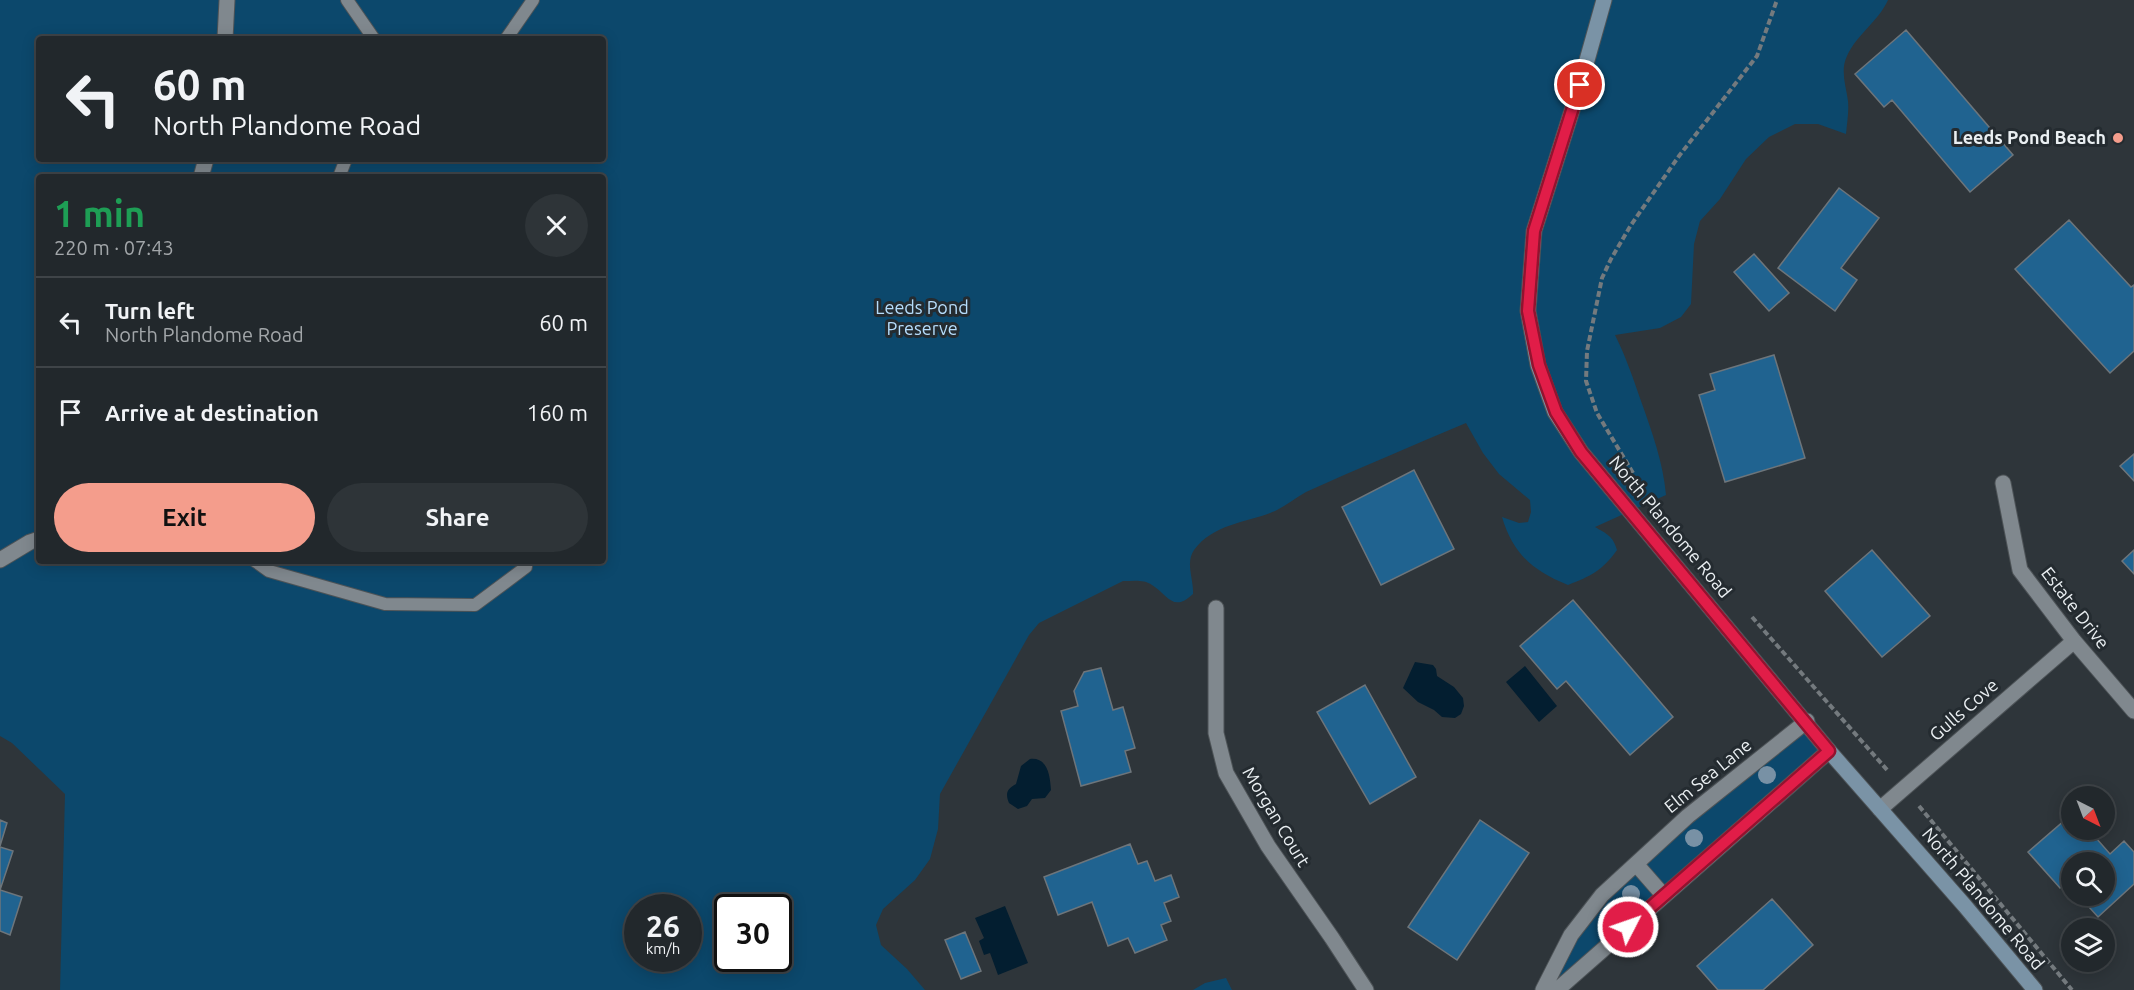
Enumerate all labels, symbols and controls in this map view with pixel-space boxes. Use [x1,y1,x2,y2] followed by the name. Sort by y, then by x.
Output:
[1554,59,1605,110] pin
[54,60,132,138] icon: left
[153,61,247,108] text: 60 m
[1563,68,1596,101] icon: arrive
[153,110,421,140] text: North Plandome Road
[1953,127,2106,147] place label: Leeds Pond Beach
[2111,131,2125,145] marker: Leeds Pond Beach
[54,193,145,234] text: 1 min
[525,194,588,257] button: close
[54,236,174,259] text: 220 m · 07:43
[875,297,969,338] park label: Leeds Pond Preserve
[105,298,195,323] text: Turn left
[54,306,87,339] icon: left
[539,310,588,335] text: 60 m
[105,323,304,346] text: North Plandome Road
[54,396,87,429] icon: arrive
[105,400,319,425] text: Arrive at destination
[527,400,588,425] text: 160 m
[1606,451,1736,601] street label: North Plandome Road
[54,483,315,552] button: Exit
[327,483,588,552] button: Share
[2038,563,2114,652] street label: Estate Drive
[1925,674,2002,744] street label: Gulls Cove
[1660,734,1755,816] street label: Elm Sea Lane
[1239,763,1314,870] street label: Morgan Court
[2061,786,2115,840] north arrow
[2061,786,2115,972] map controls
[1919,823,2049,973] street label: North Plandome Road
[2061,852,2115,906] button: search
[714,894,792,972] speed limit sign: 30
[1596,895,1660,959] position arrow
[646,909,680,943] text: 26
[2061,918,2115,972] button: layers
[646,940,680,957] text: km/h

